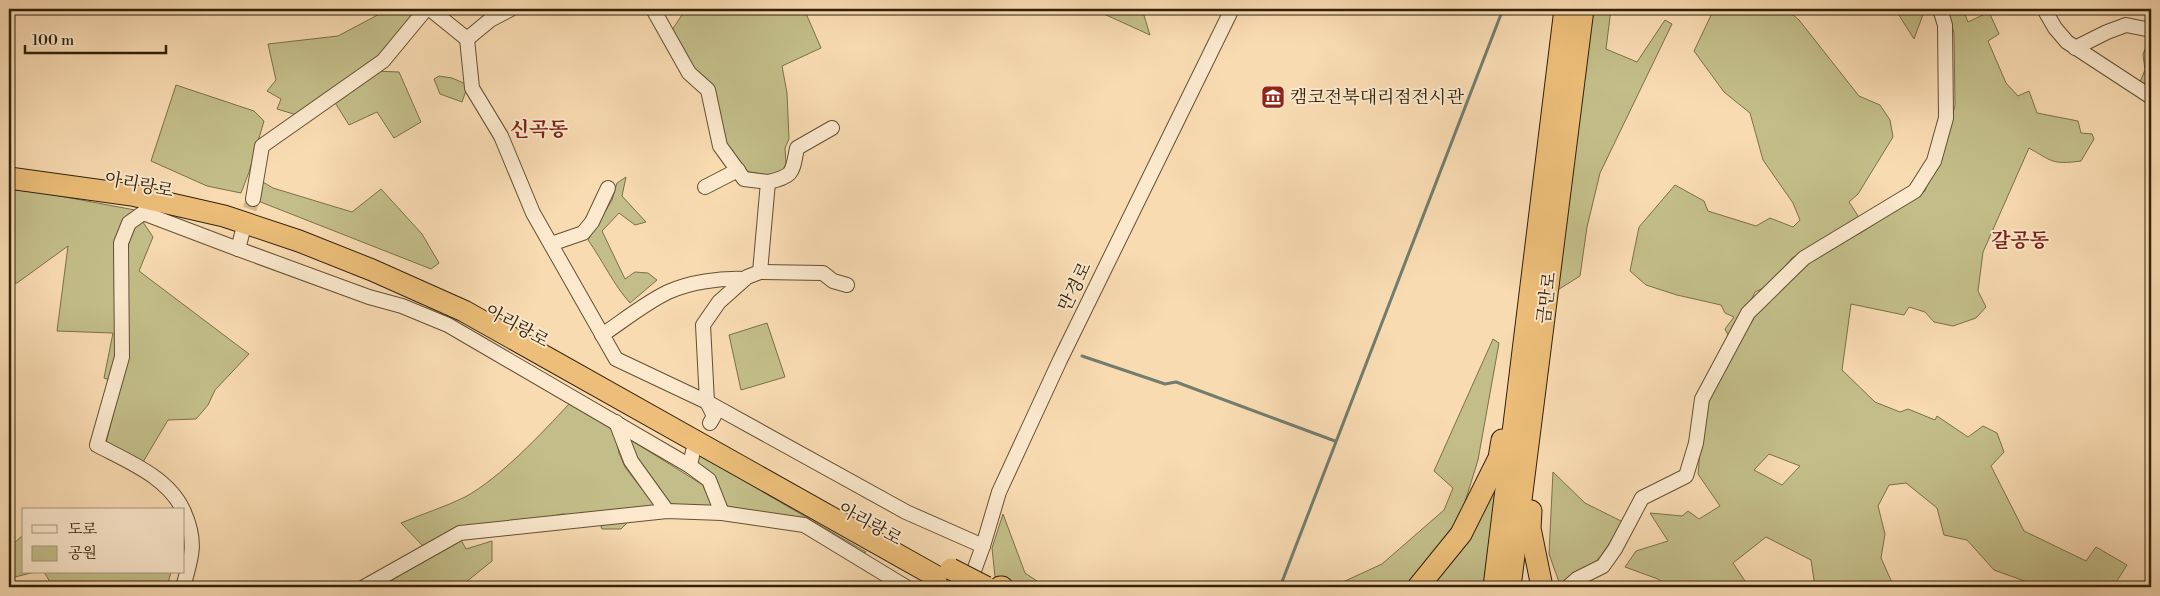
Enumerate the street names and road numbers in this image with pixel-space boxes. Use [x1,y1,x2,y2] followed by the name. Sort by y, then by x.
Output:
[103,167,175,203] street label: 아리랑로
[1053,259,1097,315] street label: 만경로
[1532,271,1562,325] street label: 금만로
[481,299,553,353] street label: 아리랑로
[834,497,906,551] street label: 아리랑로

